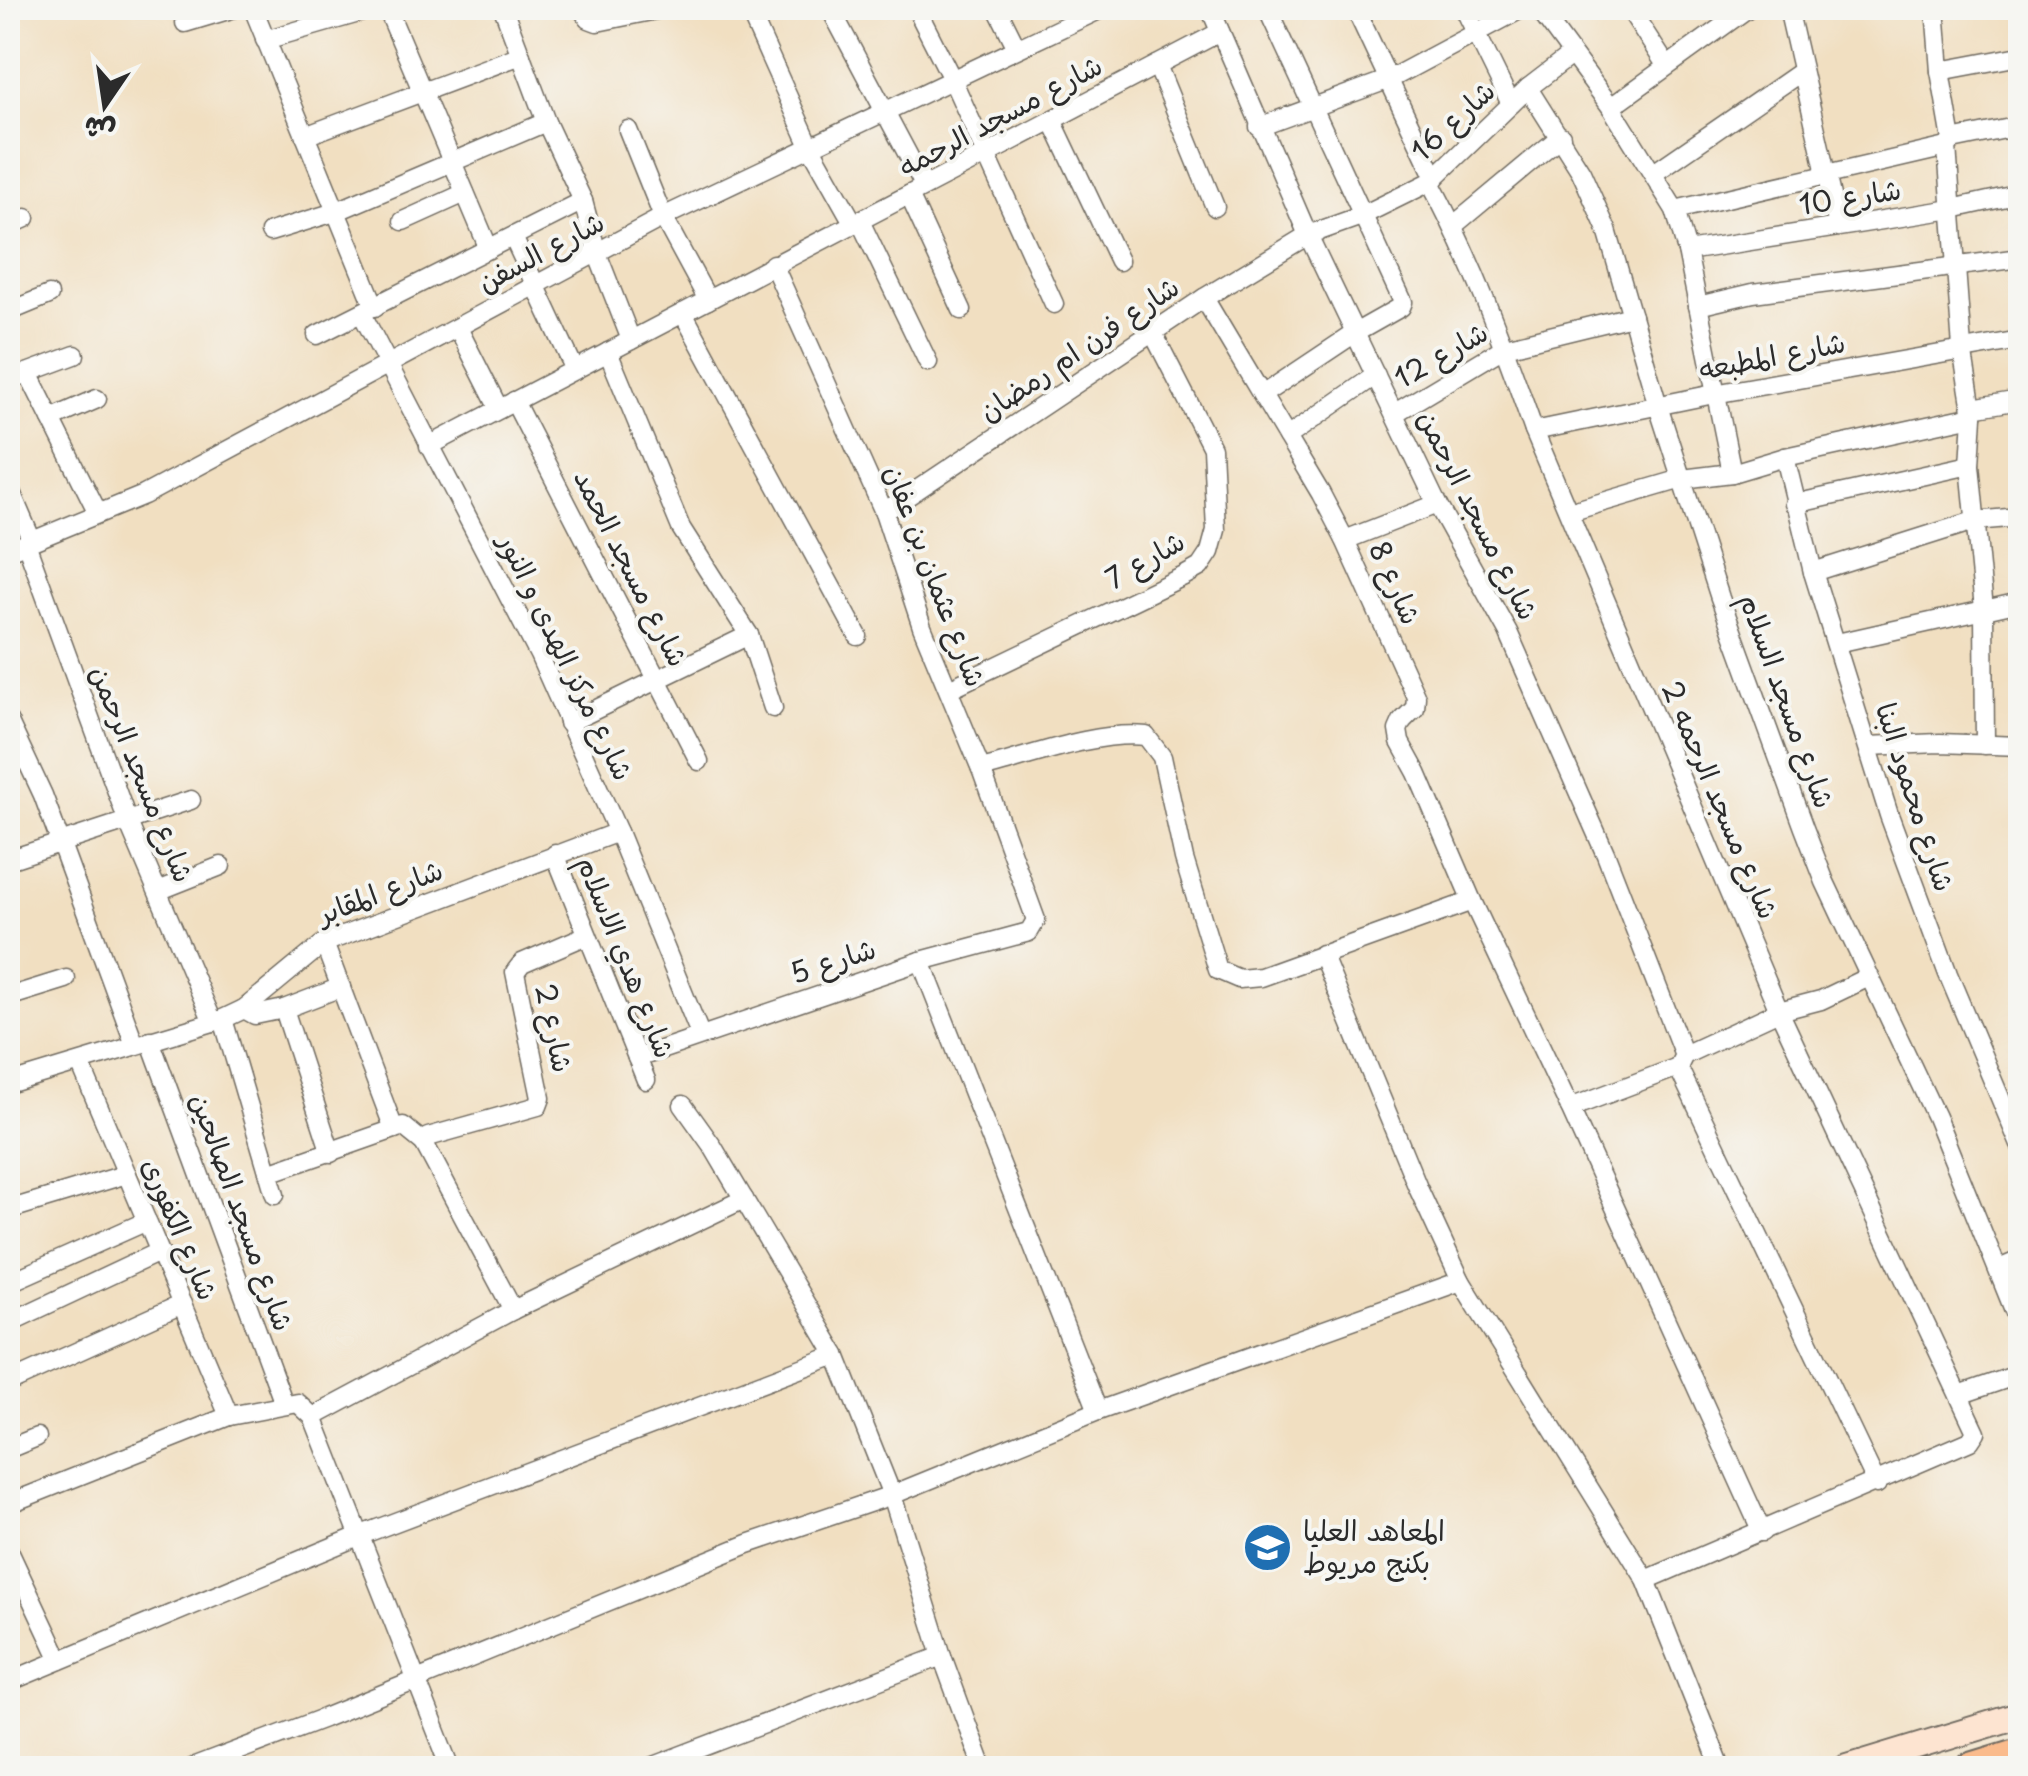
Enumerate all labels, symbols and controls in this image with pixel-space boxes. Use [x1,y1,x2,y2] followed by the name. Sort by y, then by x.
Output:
[889,43,1109,187] street label: شارع مسجد الرحمه
[55,55,155,155] north arrow
[1400,69,1504,170] street label: شارع 16
[79,106,119,155] text: ش
[1796,166,1904,225] street label: شارع 10
[469,199,611,302] street label: شارع السفن
[969,265,1188,433] street label: شارع فرن ام رمضان
[1385,310,1495,398] street label: شارع 12
[1695,319,1849,390] street label: شارع المطبعه
[1408,402,1551,627] street label: شارع مسجد الرحمن
[874,458,998,693] street label: شارع عثمان بن عفان
[564,461,701,674] street label: شارع مسجد الحمد
[1096,519,1192,599] street label: شارع 7
[488,524,646,787] street label: شارع مركز الهدى و النور
[1359,534,1434,631] street label: شارع 8
[1728,587,1847,815] street label: شارع مسجد السلام
[80,659,207,888] street label: شارع مسجد الرحمن
[1652,674,1791,925] street label: شارع مسجد الرحمه 2
[1866,697,1967,897] street label: شارع محمود البنا
[308,847,449,935] street label: شارع المقابر
[565,849,688,1065] street label: شارع هدي الاسلام
[784,926,881,994] street label: شارع 5
[525,979,586,1076] street label: شارع 2
[180,1087,306,1336] street label: شارع مسجد الصالحين
[132,1151,231,1306] street label: شارع الكفورى
[1303,1508,1445,1583] place label: المعاهد العليا بكنج مريوط
[1242,1521,1294,1573] school or university icon: المعاهد العليا بكنج مريوط

